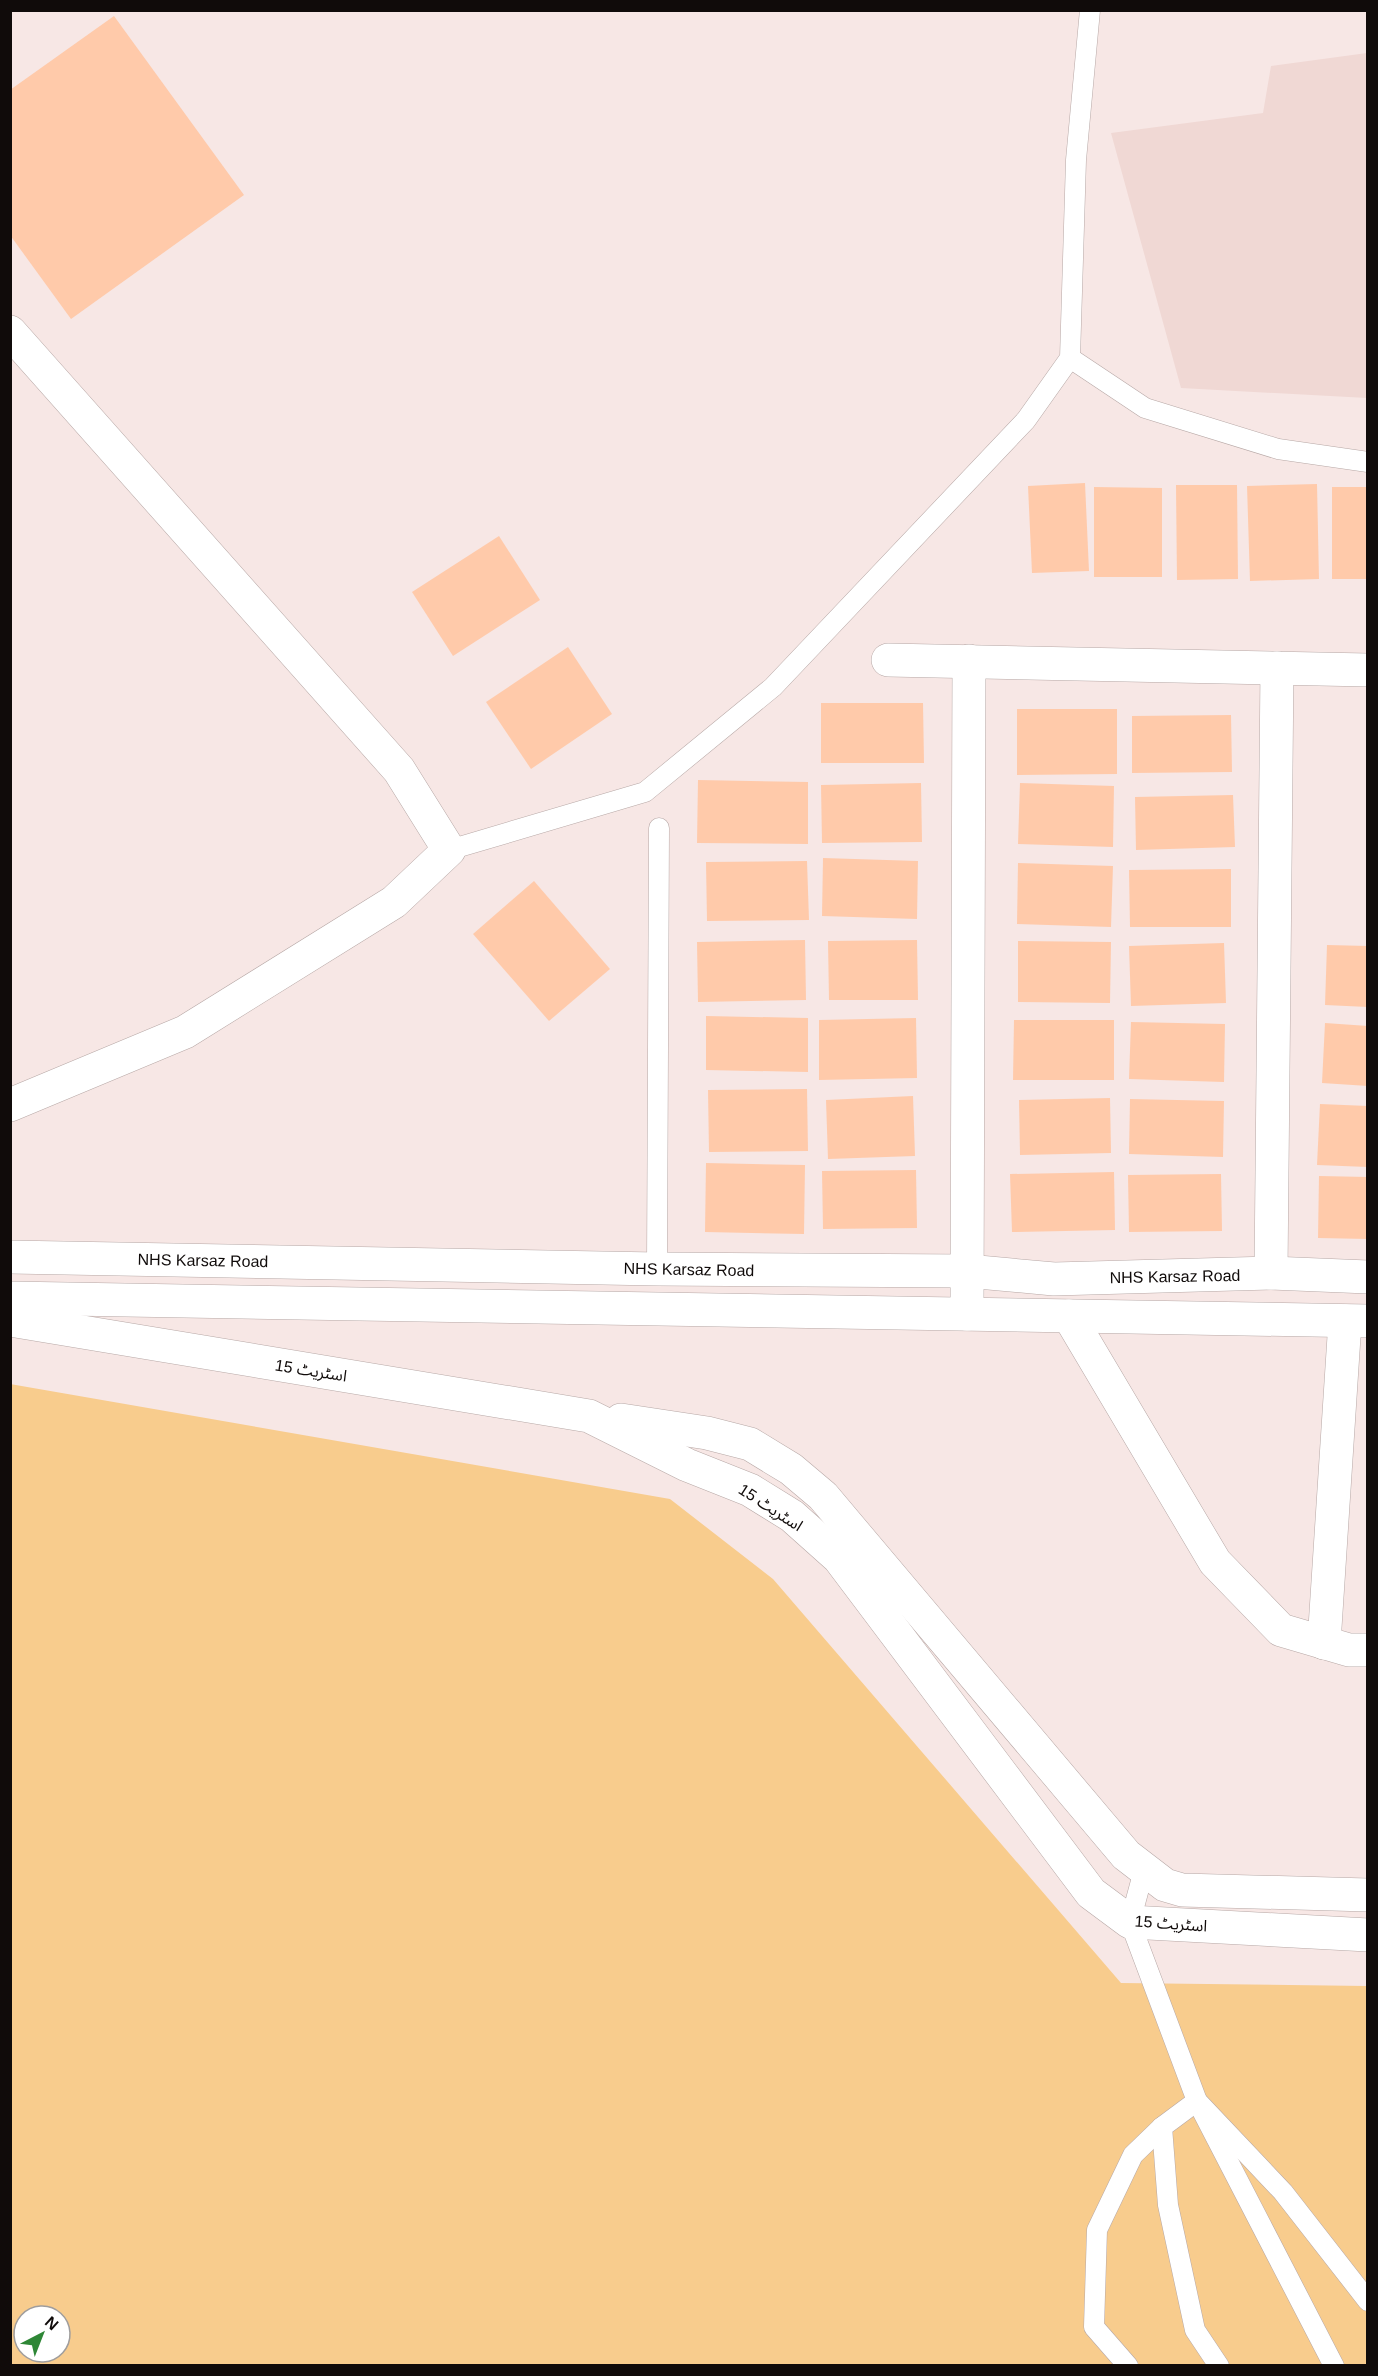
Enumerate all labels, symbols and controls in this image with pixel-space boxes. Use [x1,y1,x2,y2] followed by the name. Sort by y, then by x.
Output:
[137,1251,268,1270] street label: NHS Karsaz Road
[623,1260,754,1279] street label: NHS Karsaz Road
[1110,1267,1241,1286] street label: NHS Karsaz Road
[274,1356,348,1386] street label: اسٹریٹ 15
[735,1480,806,1535] street label: اسٹریٹ 15
[1134,1912,1208,1936] street label: اسٹریٹ 15
[12,2304,72,2364] north arrow
[42,2313,62,2333] text: N

